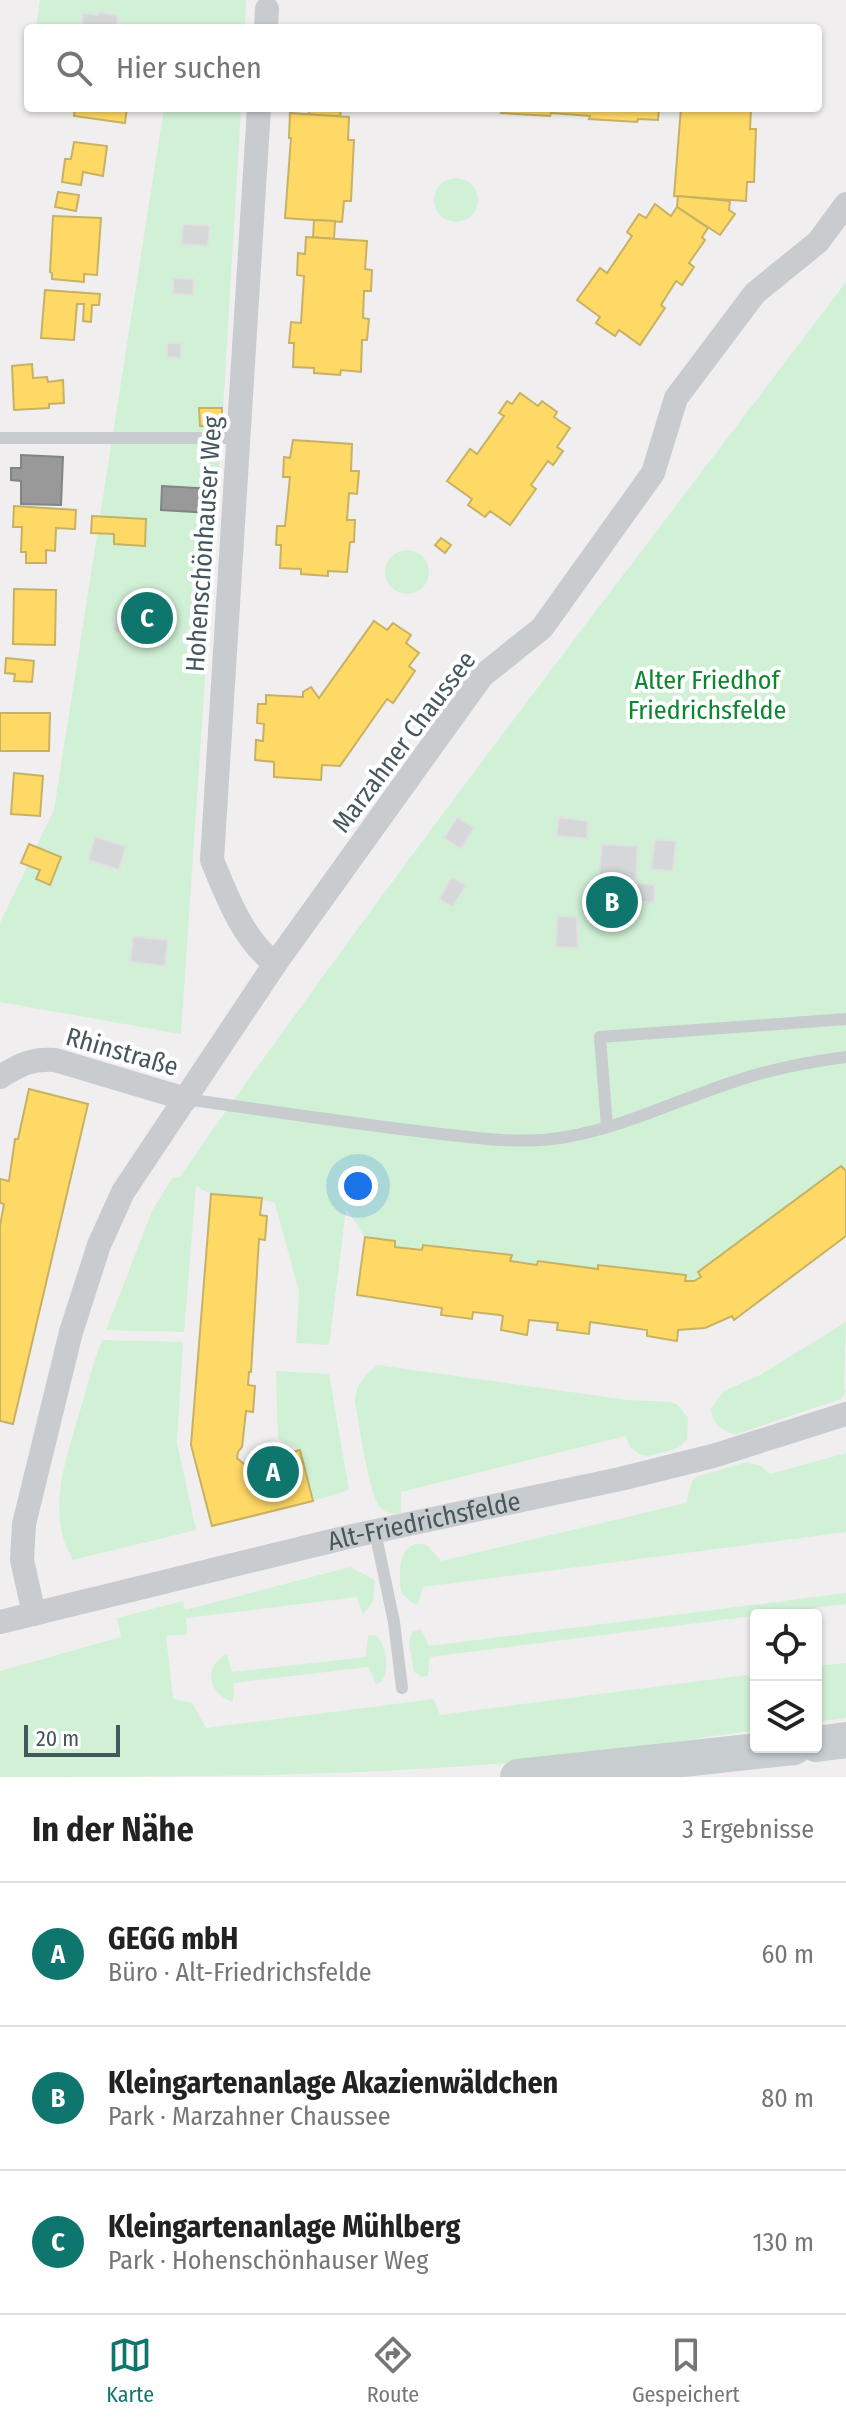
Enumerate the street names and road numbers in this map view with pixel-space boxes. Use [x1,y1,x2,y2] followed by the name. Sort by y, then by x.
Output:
[180,414,228,673] street label: Hohenschönhauser Weg
[326,645,482,839] street label: Marzahner Chaussee
[62,1021,182,1083] street label: Rhinstraße
[325,1485,523,1557] street label: Alt-Friedrichsfelde

